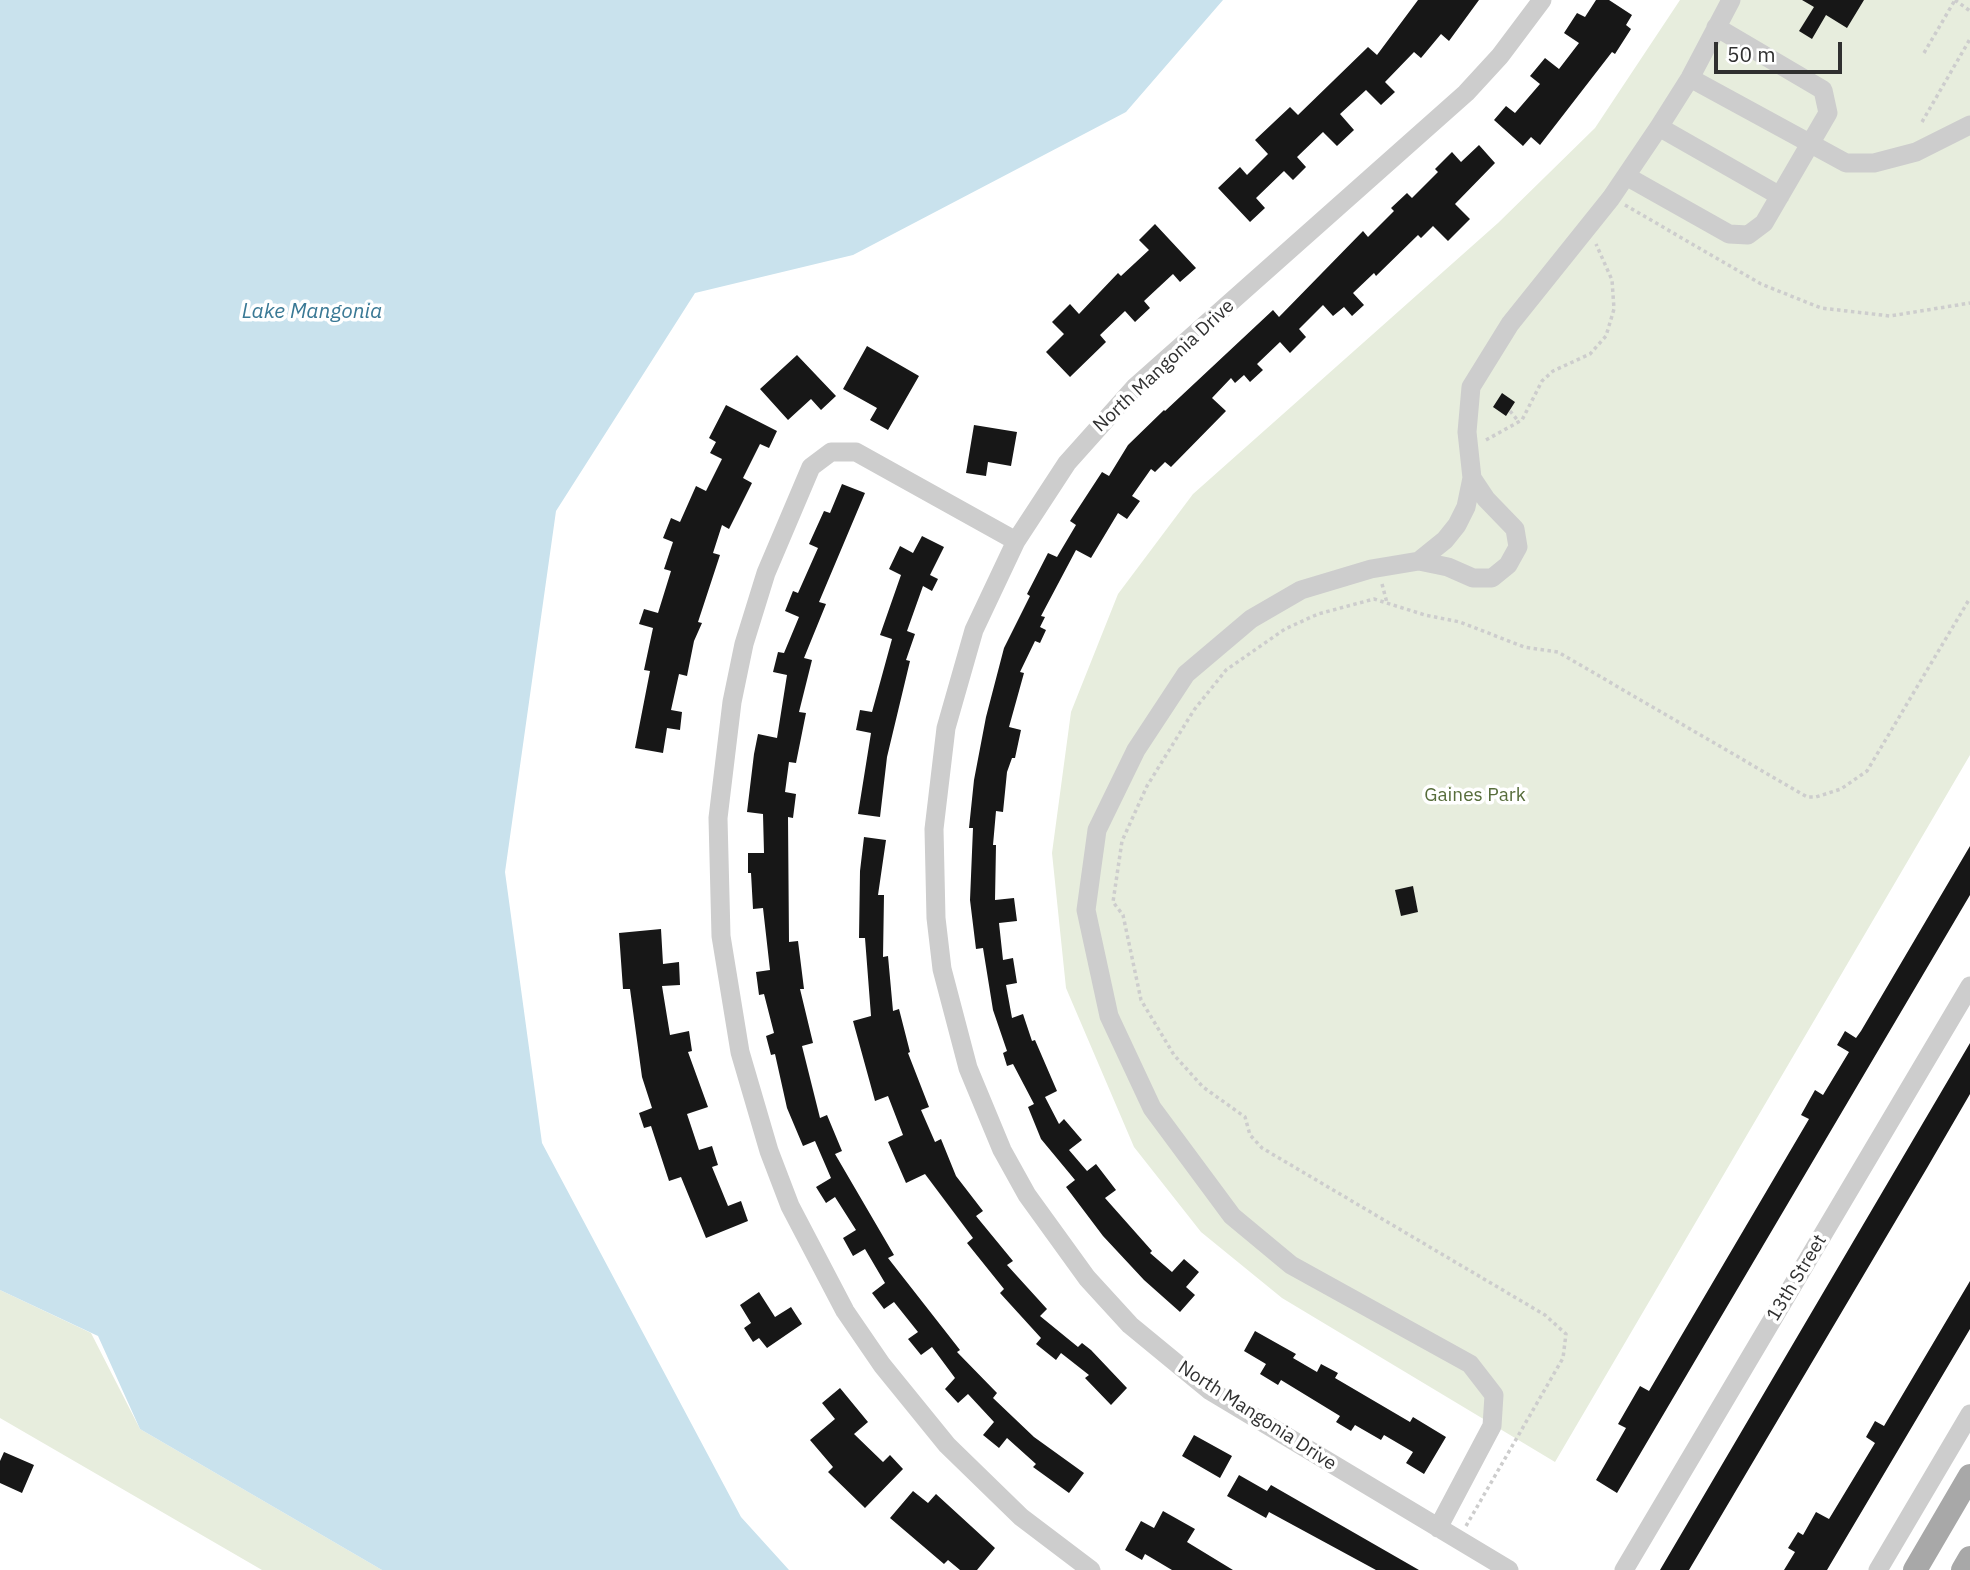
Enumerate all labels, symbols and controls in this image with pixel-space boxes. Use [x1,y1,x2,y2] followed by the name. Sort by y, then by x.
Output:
[1718,28,1846,72] scale bar
[1727,40,1776,68] text: 50 m
[1089,295,1239,437] street label: North Mangonia Drive
[242,299,382,325] water label: Lake Mangonia
[1424,785,1526,807] park label: Gaines Park
[1762,1231,1832,1325] street label: 13th Street
[1174,1356,1340,1476] street label: North Mangonia Drive

